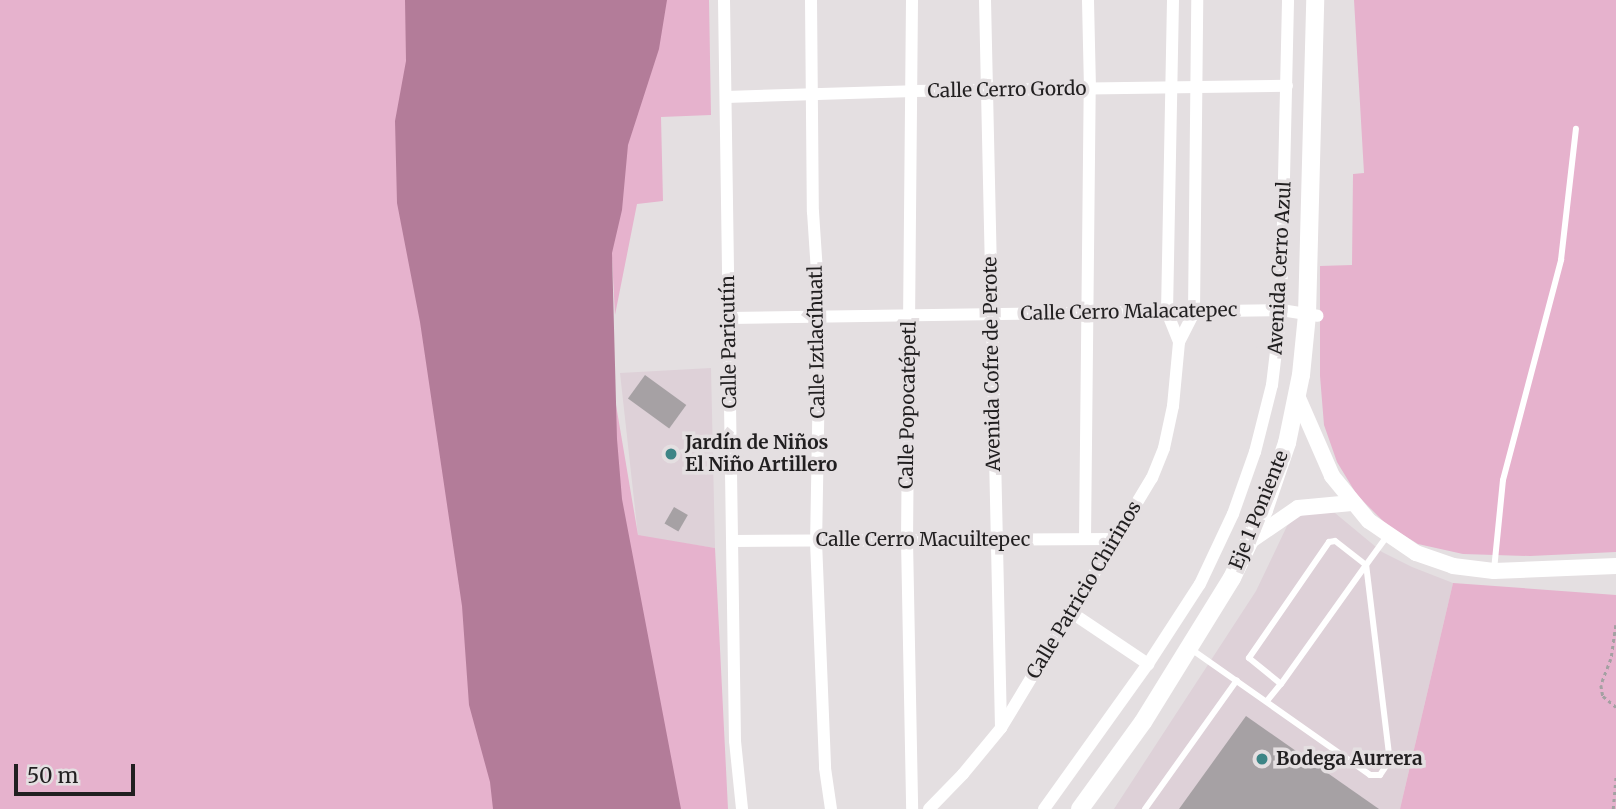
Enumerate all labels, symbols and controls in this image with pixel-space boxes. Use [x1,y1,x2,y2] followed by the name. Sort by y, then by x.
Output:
[927,77,1087,103] street label: Calle Cerro Gordo
[1264,181,1296,355] street label: Avenida Cerro Azul
[979,256,1005,472] street label: Avenida Cofre de Perote
[804,265,830,419] street label: Calle Iztlacíhuatl
[716,275,742,409] street label: Calle Paricutín
[1020,299,1238,325] street label: Calle Cerro Malacatepec
[895,321,921,489] street label: Calle Popocatépetl
[685,432,837,476] place label: Jardín de Niños El Niño Artillero
[663,446,679,462] marker: Jardín de Niños El Niño Artillero
[1225,447,1293,573] street label: Eje 1 Poniente
[1022,497,1146,683] street label: Calle Patricio Chirinos
[816,529,1030,551] street label: Calle Cerro Macuiltepec
[1276,748,1423,770] place label: Bodega Aurrera
[18,750,138,794] scale bar
[1254,751,1270,767] marker: Bodega Aurrera
[27,762,78,789] text: 50 m

